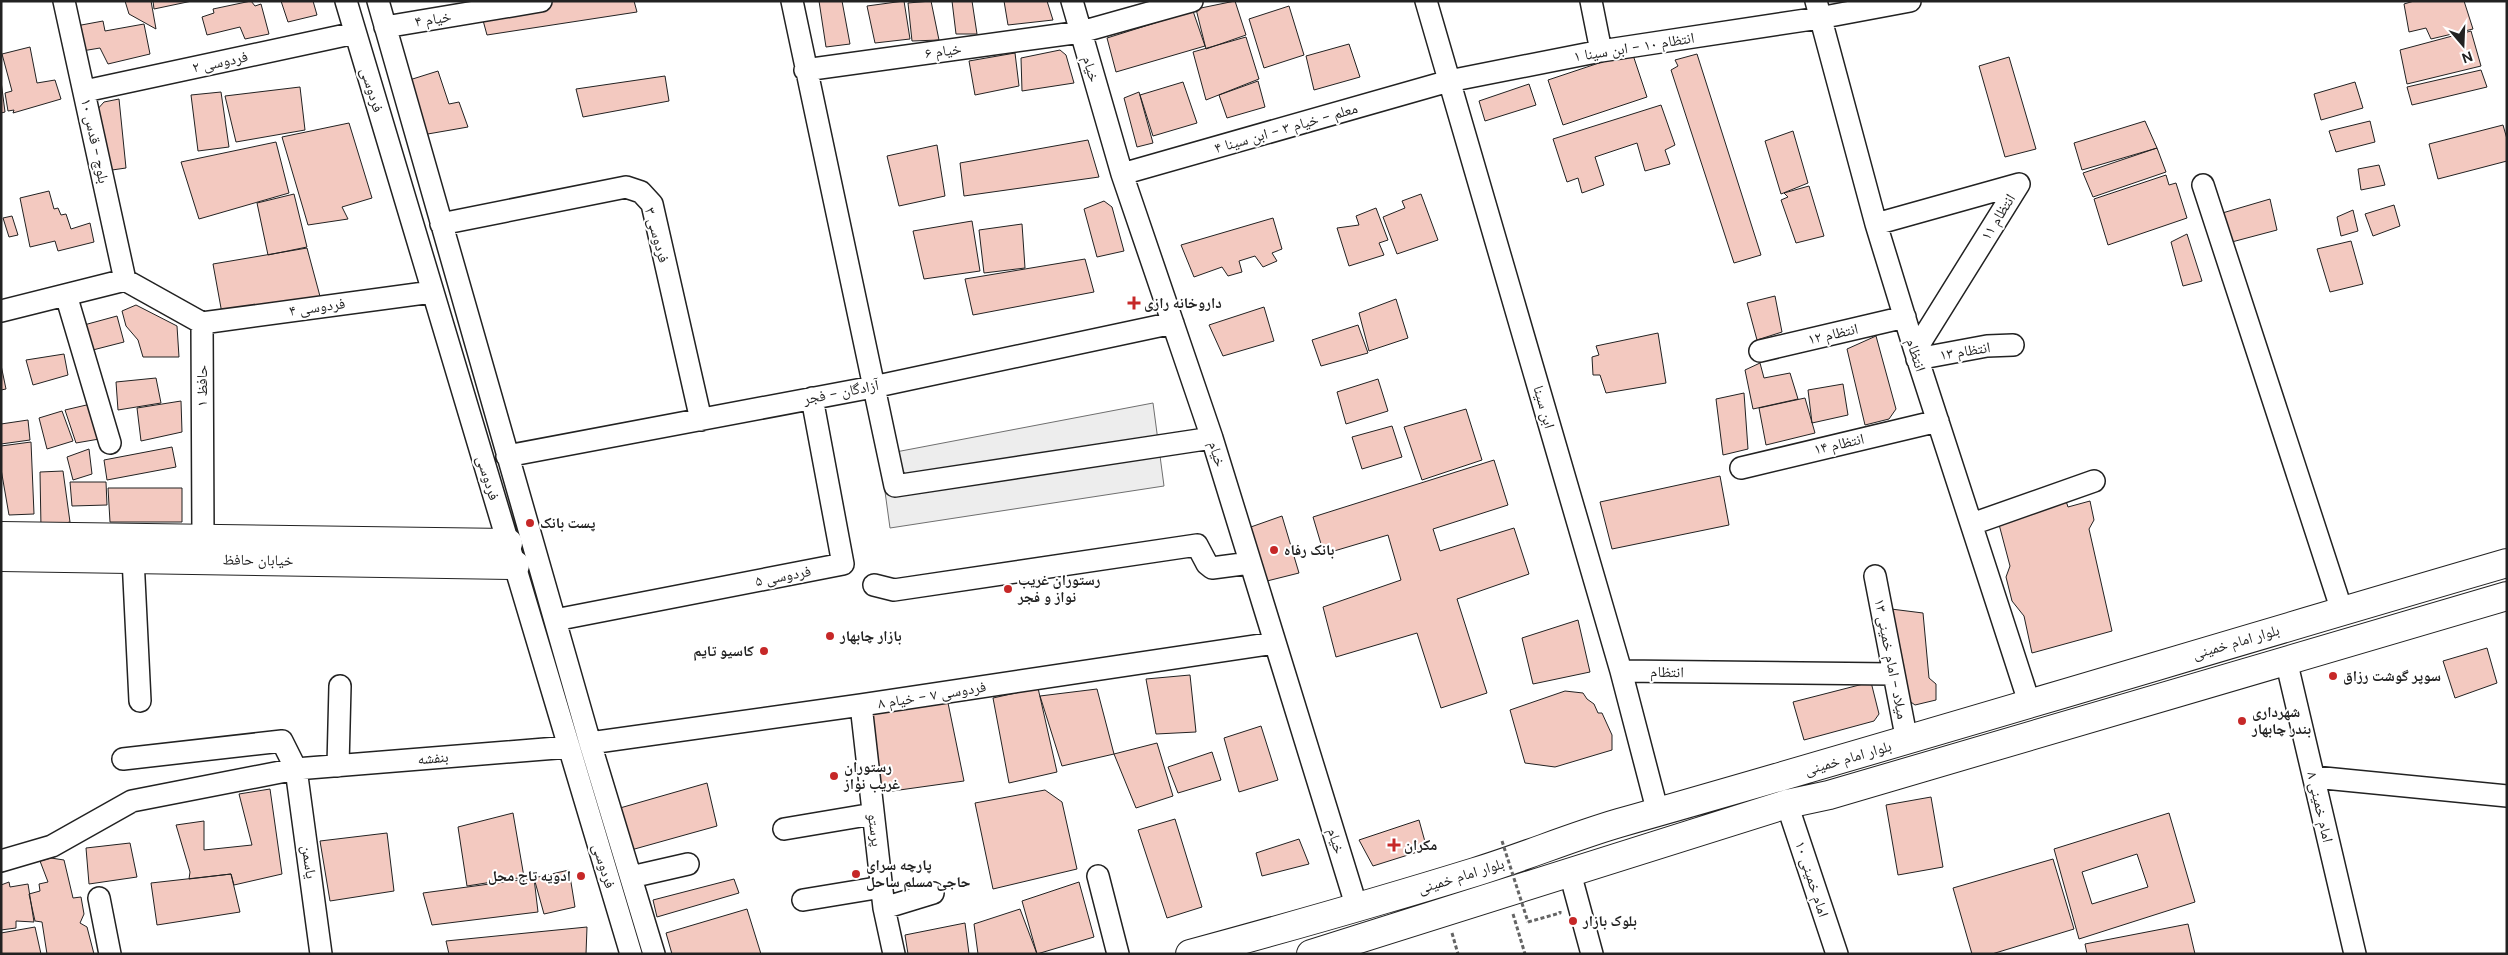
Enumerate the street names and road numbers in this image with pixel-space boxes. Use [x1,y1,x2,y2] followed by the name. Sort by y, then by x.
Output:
[413,6,453,32] street label: خیام ۴
[1572,28,1696,66] street label: انتظام ۱۰ - ابن سینا ۱
[923,38,963,63] street label: خیام ۶
[190,46,250,78] street label: فردوسی ۲
[1078,54,1104,85] street label: خیام
[356,65,388,115] street label: فردوسی
[76,97,114,185] street label: بلوچ - قدس ۱۰
[1212,98,1360,158] street label: معلم - خیام ۳ - ابن سینا ۴
[1976,190,2020,244] street label: انتظام ۱۱
[640,205,674,265] street label: فردوسی ۳
[288,293,346,321] street label: فردوسی ۴
[1806,319,1860,349] street label: انتظام ۱۲
[1901,336,1931,374] street label: انتظام
[1938,337,1992,365] street label: انتظام ۱۳
[192,365,212,407] street label: حافظ ۱
[801,375,882,409] street label: آزادگان - فجر
[1528,383,1560,431] street label: ابن سینا
[1812,429,1866,459] street label: انتظام ۱۴
[1204,439,1231,470] street label: خیام
[472,453,504,503] street label: فردوسی
[222,549,294,571] street label: خیابان حافظ
[753,561,813,591] street label: فردوسی ۵
[1869,597,1913,721] street label: میلاد - امام خمینی ۱۳
[2190,620,2282,664] street label: بلوار امام خمینی
[1650,662,1684,682] street label: انتظام
[876,677,988,713] street label: فردوسی ۷ - خیام ۸
[1802,736,1894,780] street label: بلوار امام خمینی
[417,747,449,769] street label: بنفشه
[2302,770,2338,844] street label: امام خمینی ۸
[863,812,887,848] street label: پرستو
[1323,826,1350,857] street label: خیام
[1790,838,1834,920] street label: امام خمینی ۱۰
[588,841,620,891] street label: فردوسی
[297,844,321,880] street label: یاسمن
[1415,853,1507,899] street label: بلوار امام خمینی

